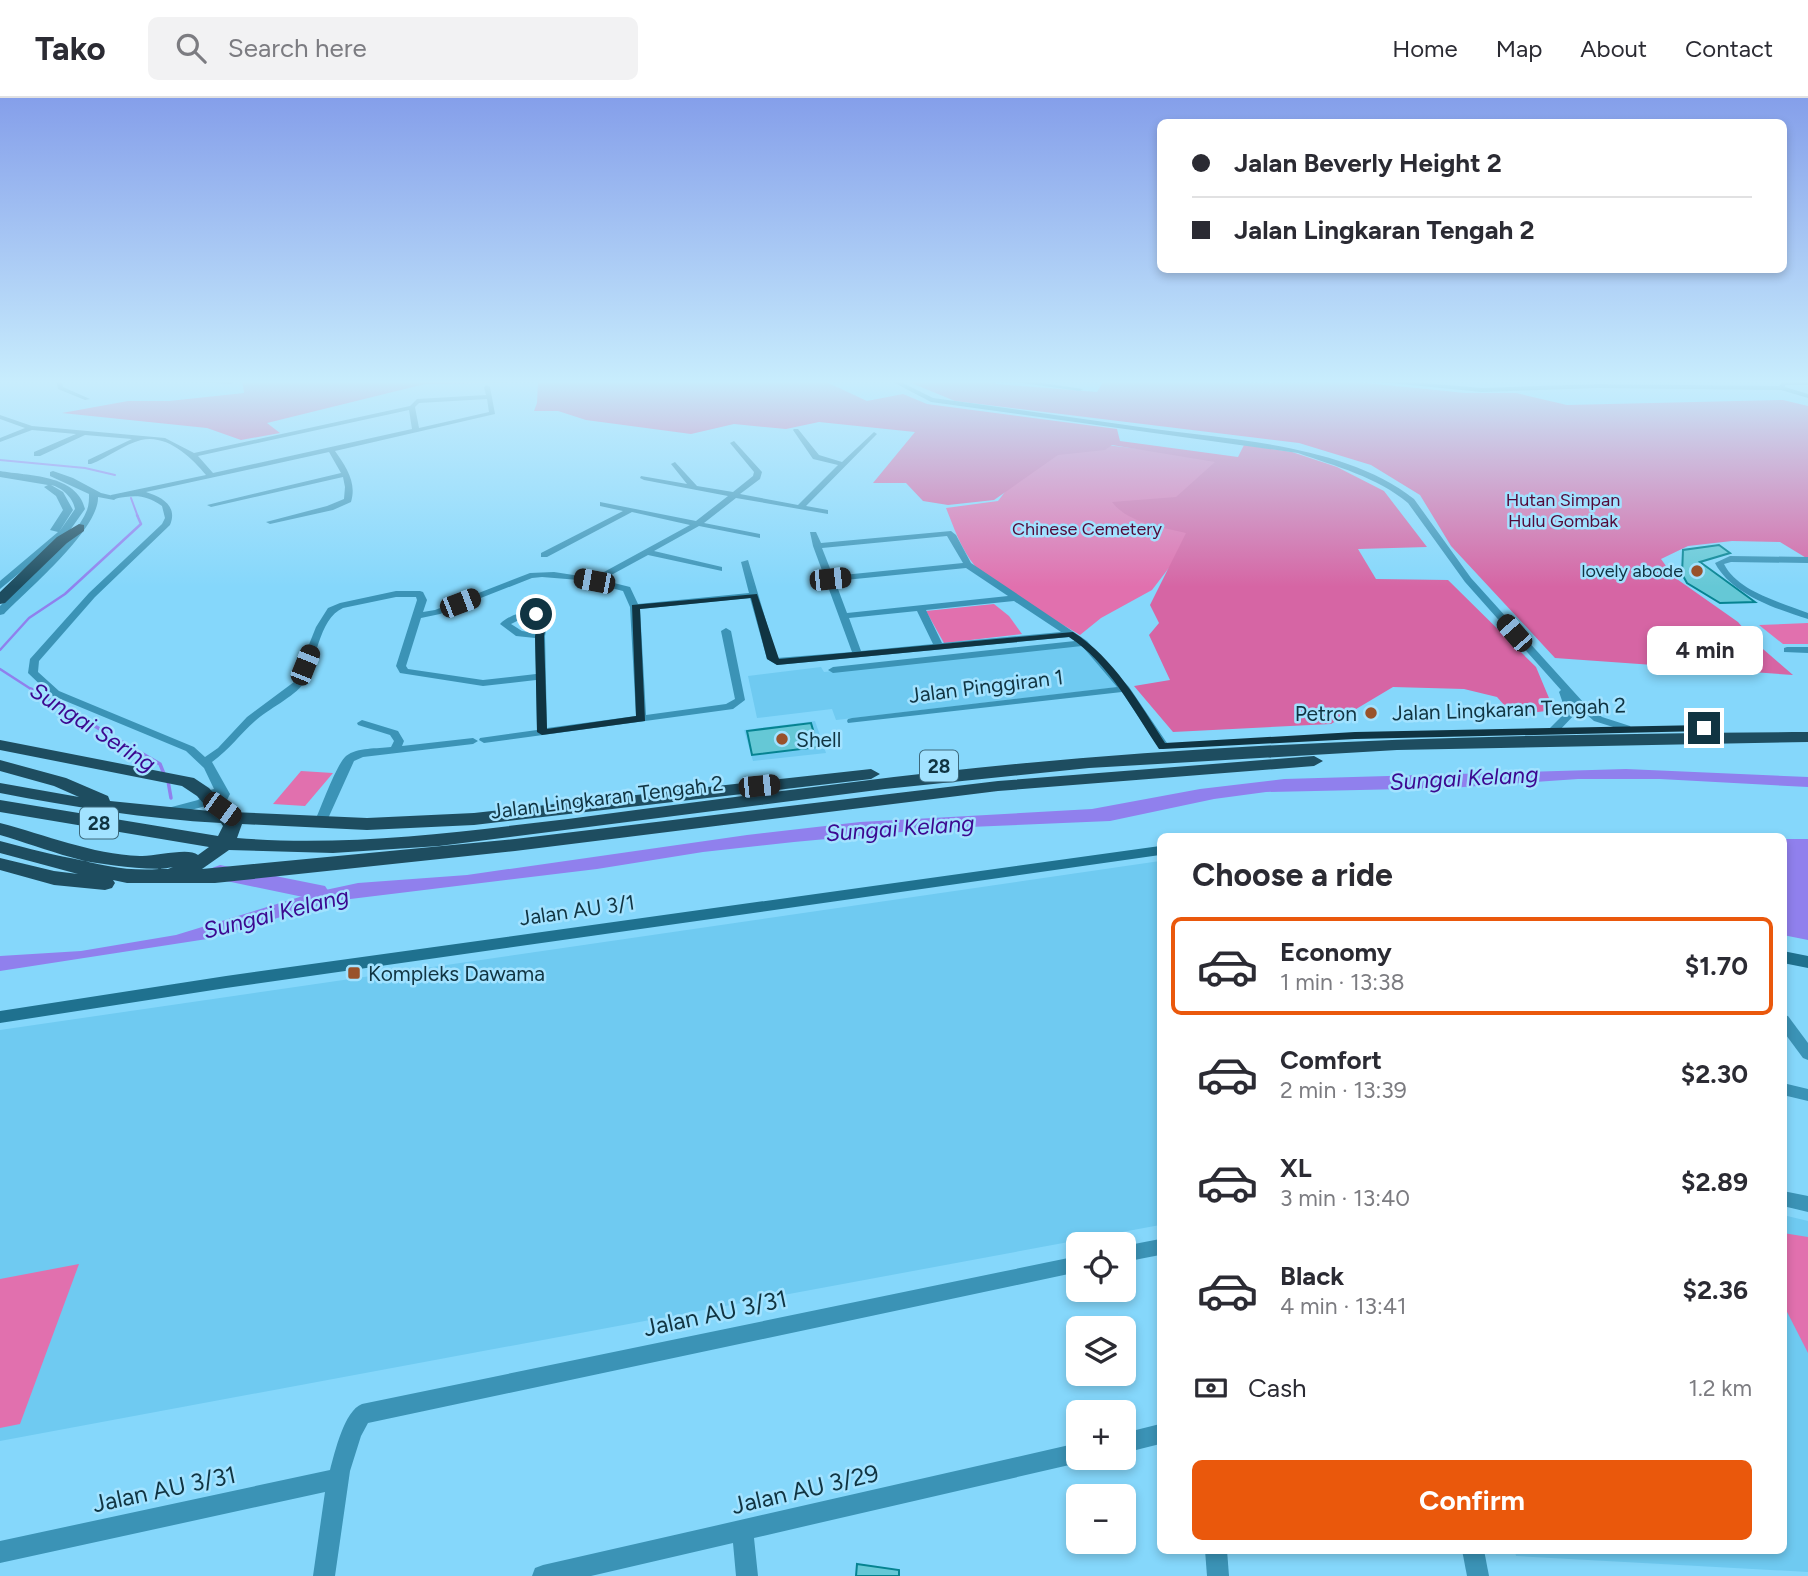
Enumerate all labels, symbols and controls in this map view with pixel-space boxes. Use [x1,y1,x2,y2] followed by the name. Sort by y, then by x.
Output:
[148,17,638,80] search box
[35,29,106,68] text: Tako
[172,29,210,67] icon: search
[228,32,367,64] text: Search here
[1392,34,1458,63] text: Home
[1496,34,1542,63] text: Map
[1580,34,1647,63] text: About
[1685,34,1773,63] text: Contact
[1234,147,1502,179] text: Jalan Beverly Height 2
[1234,214,1535,246] text: Jalan Lingkaran Tengah 2
[1506,489,1620,532] park label: Hutan Simpan Hulu Gombak
[1012,518,1162,540] park label: Chinese Cemetery
[1581,560,1683,582] place label: lovely abode
[1689,563,1705,579] marker: lovely abode
[809,566,852,592] car
[572,567,617,595] car
[437,586,484,620] car
[520,598,552,630] route start
[1493,610,1536,656] car
[1646,626,1762,676] callout: 4 min
[1675,636,1735,664] text: 4 min
[288,642,323,688] car
[907,664,1065,708] street label: Jalan Pinggiran 1
[25,676,161,778] water label: Sungai Sering
[1392,692,1626,726] street label: Jalan Lingkaran Tengah 2
[1295,701,1357,726] place label: Petron
[1363,705,1379,721] marker: Petron
[1688,712,1720,744] route end
[796,727,841,752] place label: Shell
[774,731,790,747] marker: Shell
[920,750,958,782] road number: 28
[1389,760,1539,796] water label: Sungai Kelang
[489,770,725,824] street label: Jalan Lingkaran Tengah 2
[738,773,781,799] car
[199,788,246,830] car
[80,808,118,838] road number: 28
[825,809,975,847] water label: Sungai Kelang
[1192,856,1393,894] text: Choose a ride
[200,881,352,945] water label: Sungai Kelang
[518,890,636,930] street label: Jalan AU 3/1
[1196,935,1259,998] icon: car
[1280,936,1392,968] text: Economy
[1685,950,1748,982] text: $1.70
[368,961,545,986] place label: Kompleks Dawama
[346,965,362,981] marker: Kompleks Dawama
[1280,968,1405,996] text: 1 min · 13:38
[1196,1043,1259,1106] icon: car
[1280,1044,1382,1076] text: Comfort
[1681,1058,1748,1090] text: $2.30
[1280,1076,1407,1104] text: 2 min · 13:39
[1196,1151,1259,1214] icon: car
[1280,1152,1312,1184] text: XL
[1681,1166,1748,1198] text: $2.89
[1280,1184,1410,1212] text: 3 min · 13:40
[1066,1232,1136,1554] map controls
[1066,1232,1136,1302] button: locate
[1196,1259,1259,1322] icon: car
[1280,1260,1344,1292] text: Black
[1683,1274,1748,1306] text: $2.36
[641,1284,789,1342] street label: Jalan AU 3/31
[1280,1292,1407,1320] text: 4 min · 13:41
[1066,1316,1136,1386] button: layers
[1192,1369,1230,1407] icon: cash
[1248,1372,1307,1404] text: Cash
[1688,1374,1752,1402] text: 1.2 km
[1066,1400,1136,1470] button: +
[729,1458,881,1520] street label: Jalan AU 3/29
[90,1460,238,1518] street label: Jalan AU 3/31
[1192,1460,1752,1540] button: Confirm
[1066,1484,1136,1554] button: −

